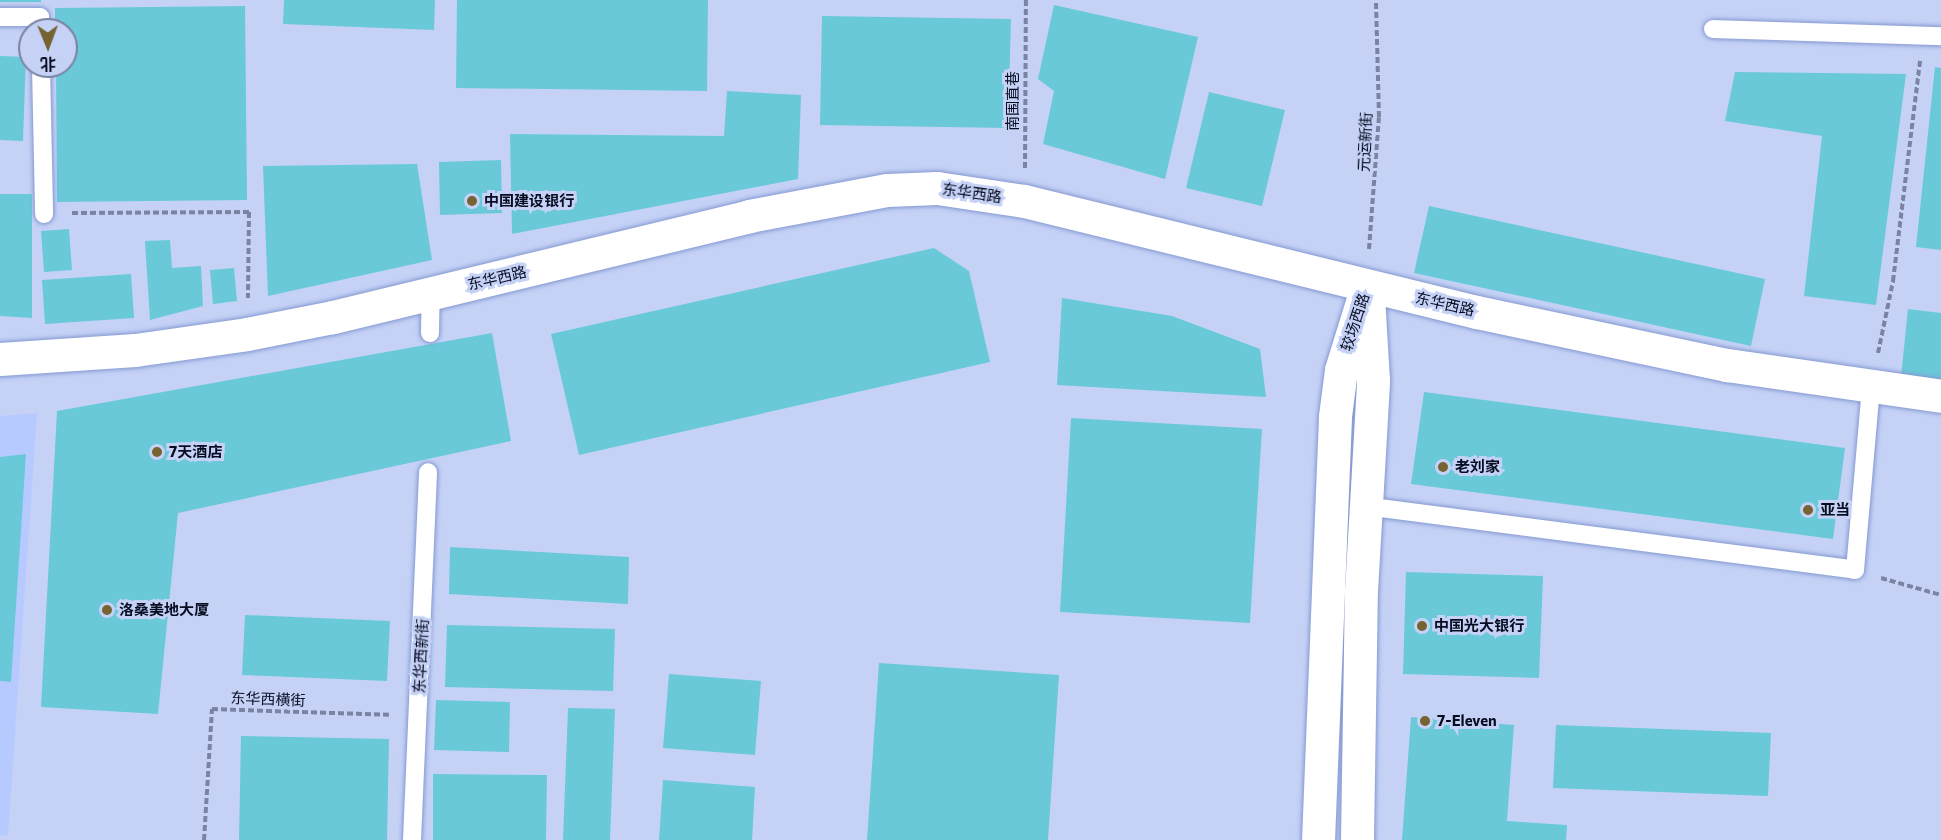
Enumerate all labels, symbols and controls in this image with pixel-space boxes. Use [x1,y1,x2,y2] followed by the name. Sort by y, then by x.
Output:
[18,18,78,78] north arrow
[40,55,56,74] text: 北
[1004,71,1022,131] street label: 南围直巷
[1354,112,1376,172] street label: 元运新街
[941,180,1003,206] street label: 东华西路
[484,192,574,210] place label: 中国建设银行
[465,194,479,208] marker: 中国建设银行
[466,262,528,294] street label: 东华西路
[1414,288,1476,320] street label: 东华西路
[1337,291,1373,353] street label: 较场西路
[169,443,222,461] place label: 7天酒店
[150,445,164,459] marker: 7天酒店
[1455,458,1500,476] place label: 老刘家
[1436,460,1450,474] marker: 老刘家
[1820,501,1850,519] place label: 亚当
[1801,503,1815,517] marker: 亚当
[119,601,209,619] place label: 洛桑美地大厦
[100,603,114,617] marker: 洛桑美地大厦
[1434,617,1524,635] place label: 中国光大银行
[410,618,432,694] street label: 东华西新街
[1415,619,1429,633] marker: 中国光大银行
[230,689,306,709] street label: 东华西横街
[1437,712,1497,730] place label: 7-Eleven
[1418,714,1432,728] marker: 7-Eleven

